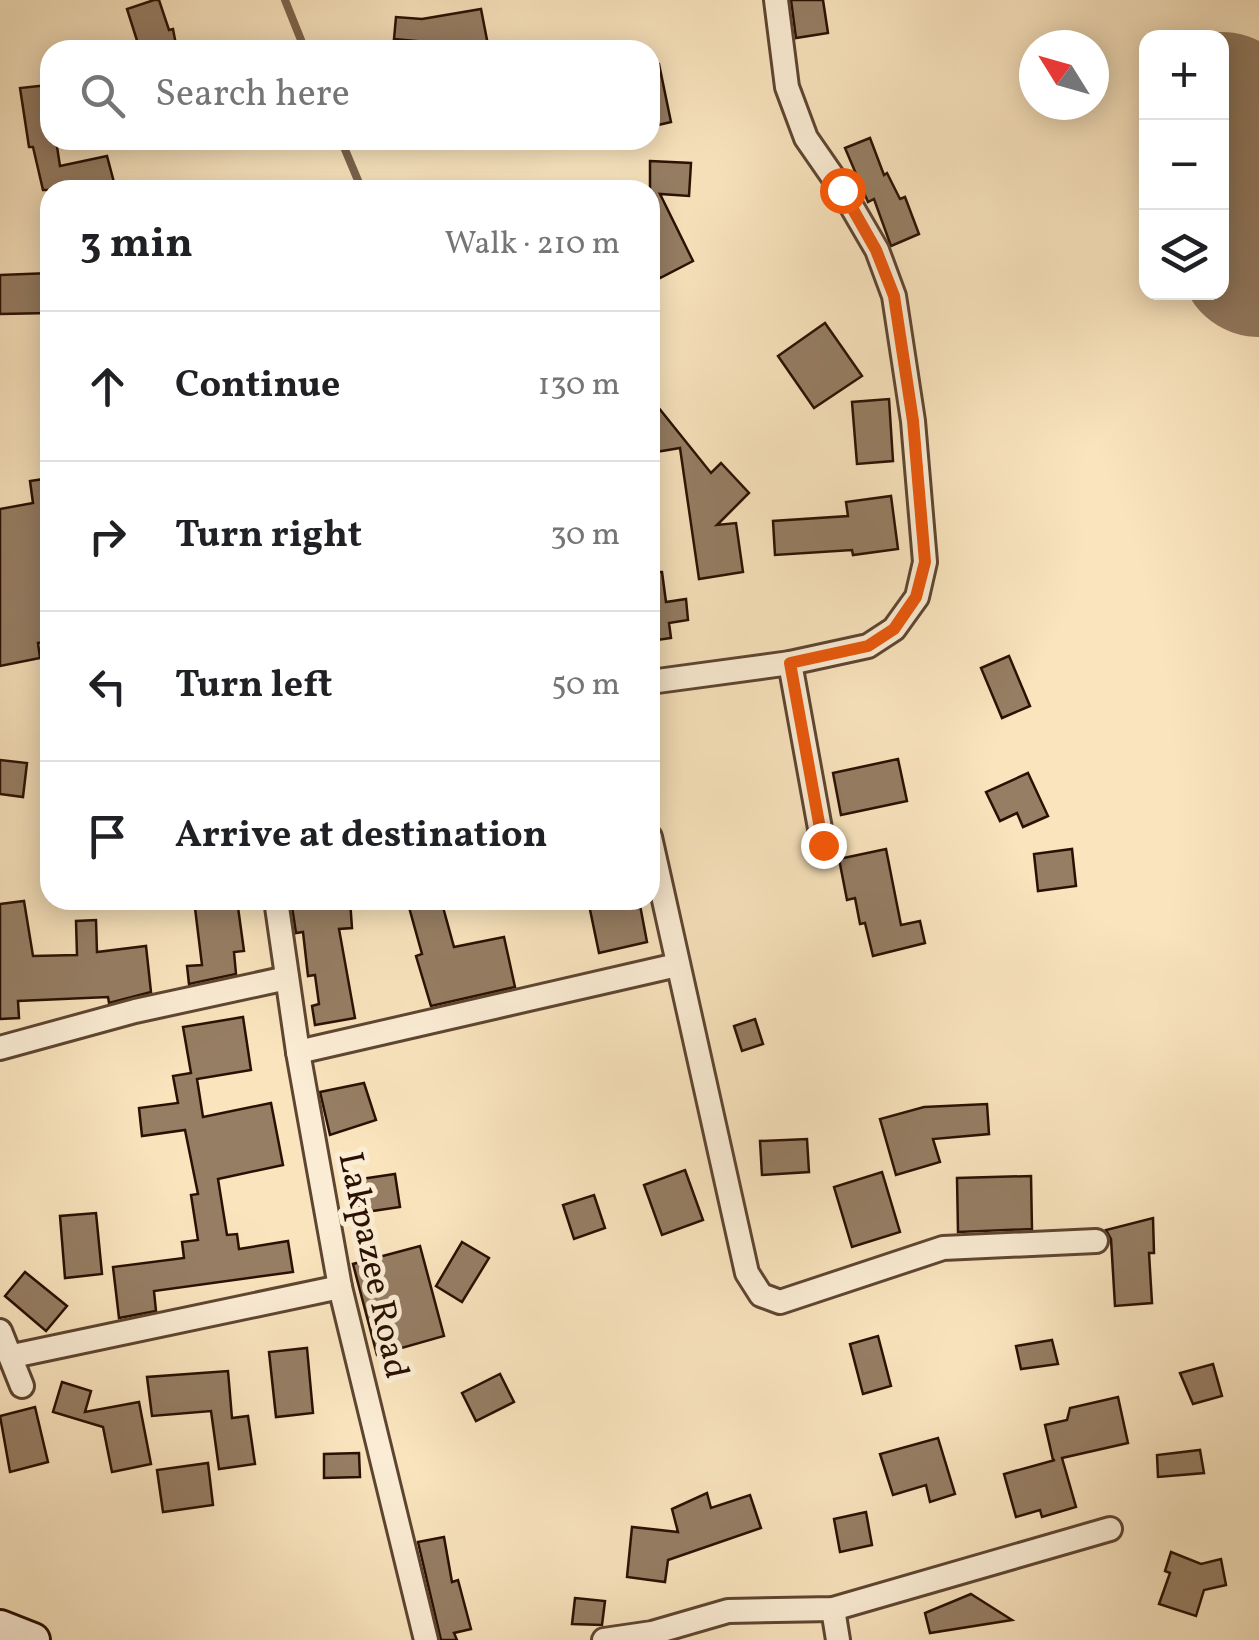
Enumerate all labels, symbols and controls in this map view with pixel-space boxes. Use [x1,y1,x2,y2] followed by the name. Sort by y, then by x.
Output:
[1019,30,1109,120] north arrow
[1139,30,1229,300] map controls
[1139,30,1229,120] button: +
[40,40,660,150] search box
[75,68,130,123] icon: search
[155,69,350,122] text: Search here
[1139,120,1229,210] button: −
[820,168,866,214] route start
[1139,210,1229,300] button: layers
[80,216,193,275] text: 3 min
[445,223,620,267] text: Walk · 210 m
[80,359,135,414] icon: ahead
[175,360,340,413] text: Continue
[538,364,620,408] text: 130 m
[80,509,135,564] icon: right
[175,510,362,563] text: Turn right
[550,514,620,558] text: 30 m
[80,659,135,714] icon: left
[175,660,332,713] text: Turn left
[551,664,620,708] text: 50 m
[80,809,135,864] icon: arrive
[175,810,548,863] text: Arrive at destination
[801,823,847,869] route end
[325,1148,419,1383] street label: Lakpazee Road

